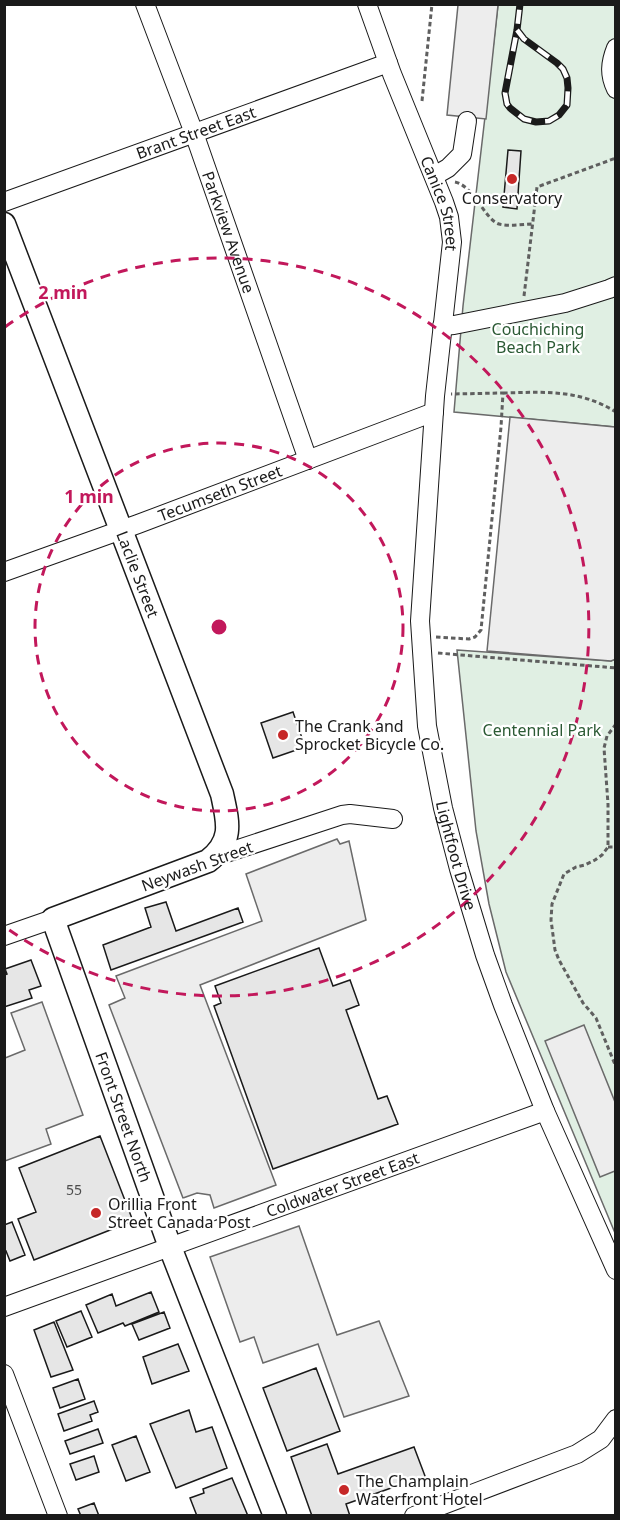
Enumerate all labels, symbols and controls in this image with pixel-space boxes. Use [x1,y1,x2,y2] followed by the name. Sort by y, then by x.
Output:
[133,101,259,164] street label: Brant Street East
[415,153,463,252] street label: Canice Street
[197,168,260,296] street label: Parkview Avenue
[505,172,519,186] marker: Conservatory
[462,187,563,209] place label: Conservatory
[38,280,88,304] text: 2 min
[492,318,584,358] park label: Couchiching Beach Park
[155,459,285,526] street label: Tecumseth Street
[64,484,114,508] text: 1 min
[111,528,165,621] street label: Laclie Street
[209,617,229,637] centre of rings
[295,715,444,755] place label: The Crank and Sprocket Bicycle Co.
[483,719,602,741] park label: Centennial Park
[276,728,290,742] marker: The Crank and Sprocket Bicycle Co.
[431,799,482,913] street label: Lightfoot Drive
[138,836,256,896] street label: Neywash Street
[90,1049,157,1185] street label: Front Street North
[263,1147,422,1222] street label: Coldwater Street East
[66,1180,82,1199] house number: 55
[108,1193,251,1233] place label: Orillia Front Street Canada Post
[89,1206,103,1220] marker: Orillia Front Street Canada Post
[356,1470,483,1510] place label: The Champlain Waterfront Hotel
[337,1483,351,1497] marker: The Champlain Waterfront Hotel

